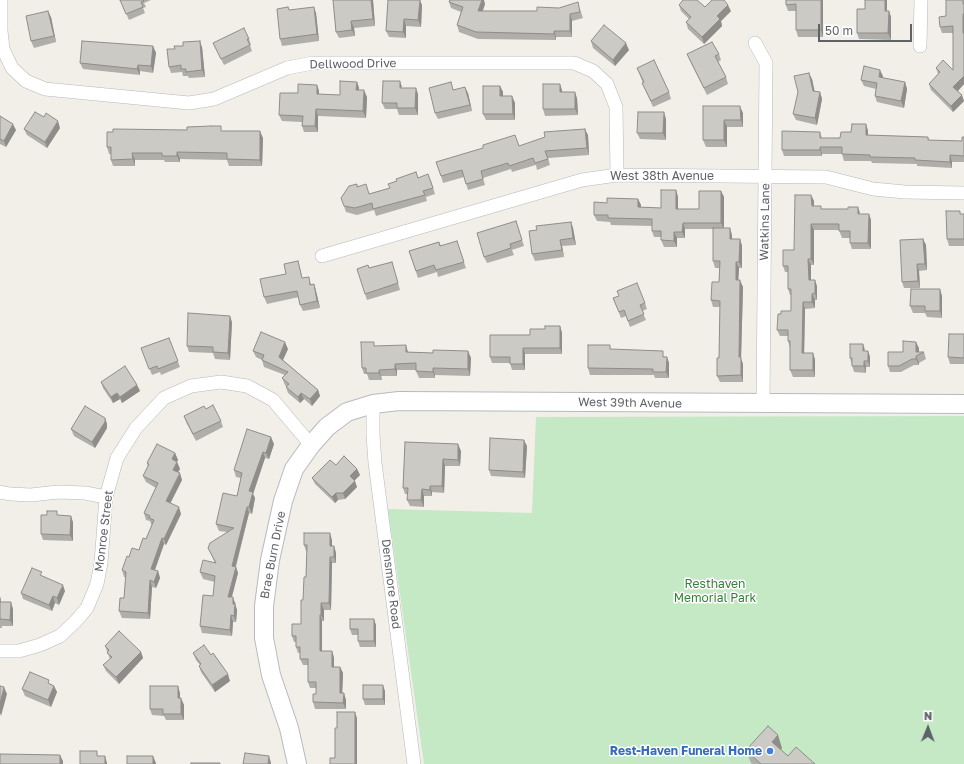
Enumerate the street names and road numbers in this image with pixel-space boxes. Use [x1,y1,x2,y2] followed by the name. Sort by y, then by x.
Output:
[309,56,397,72] street label: Dellwood Drive
[610,169,714,183] street label: West 38th Avenue
[757,183,773,261] street label: Watkins Lane
[578,395,682,411] street label: West 39th Avenue
[92,489,116,573] street label: Monroe Street
[257,510,289,600] street label: Brae Burn Drive
[378,538,404,630] street label: Densmore Road

